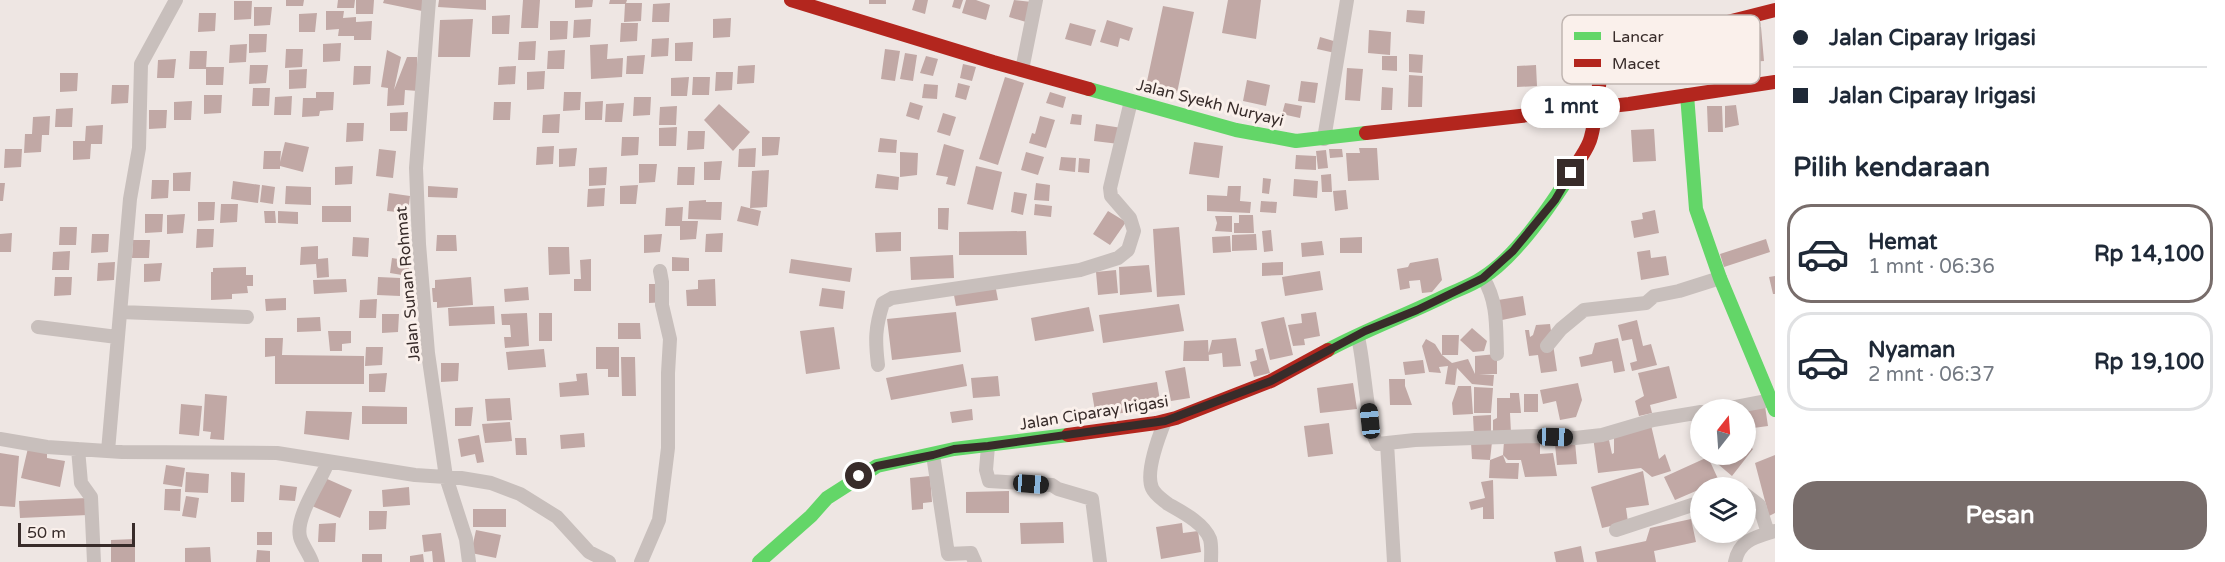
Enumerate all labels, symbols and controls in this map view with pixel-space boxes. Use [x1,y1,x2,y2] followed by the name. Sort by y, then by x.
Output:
[1562,15,1760,84] legend
[1829,25,2036,51] text: Jalan Ciparay Irigasi
[1612,27,1664,47] text: Lancar
[1612,54,1660,74] text: Macet
[1134,75,1286,131] street label: Jalan Syekh Nuryayi
[1829,83,2036,109] text: Jalan Ciparay Irigasi
[1522,86,1620,128] callout: 1 mnt
[1543,95,1598,119] text: 1 mnt
[1793,151,1990,184] text: Pilih kendaraan
[1557,159,1584,186] route end
[391,205,425,363] street label: Jalan Sunan Rohmat
[1796,227,1850,281] icon: car
[1868,229,1937,255] text: Hemat
[2094,241,2204,267] text: Rp 14,100
[1868,255,1995,279] text: 1 mnt · 06:36
[1796,335,1850,389] icon: car
[1868,337,1955,363] text: Nyaman
[2094,349,2204,375] text: Rp 19,100
[1868,363,1995,387] text: 2 mnt · 06:37
[1018,391,1170,435] street label: Jalan Ciparay Irigasi
[1690,399,1756,465] north arrow
[1690,399,1756,543] map controls
[1359,402,1381,440] car
[1537,427,1573,447] car
[845,462,872,489] route start
[1012,474,1050,494] car
[1690,477,1756,543] button: layers
[1793,481,2207,550] button: Pesan
[18,520,135,548] scale bar
[27,523,66,543] text: 50 m

